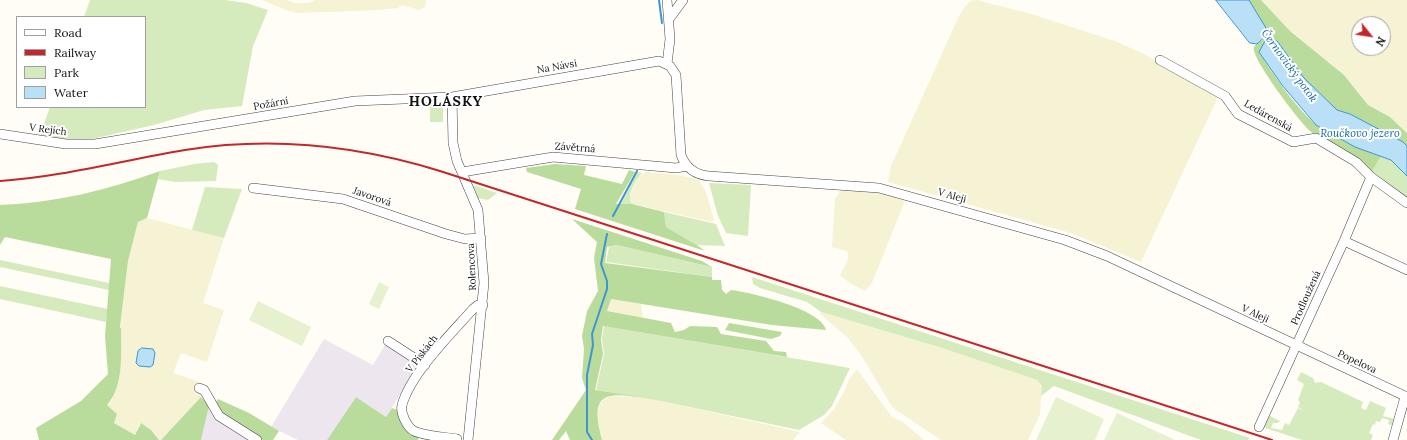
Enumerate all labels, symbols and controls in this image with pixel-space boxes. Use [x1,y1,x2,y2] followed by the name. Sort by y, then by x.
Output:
[16,16,146,108] legend
[1351,16,1391,56] north arrow
[54,25,82,40] text: Road
[1258,27,1320,105] water label: Černovický potok
[1372,34,1389,49] text: N
[54,45,96,60] text: Railway
[536,58,578,76] street label: Na Návsi
[54,65,79,80] text: Park
[54,85,88,100] text: Water
[409,94,483,110] district label: HOLÁSKY
[253,95,289,113] street label: Požární
[1242,98,1294,134] street label: Ledárenská
[29,122,67,138] street label: V Rejích
[1320,127,1400,141] water label: Roučkovo jezero
[554,141,596,155] street label: Závětrná
[351,185,393,209] street label: Javorová
[936,186,968,206] street label: V Aleji
[465,243,479,291] street label: Rolencova
[1289,269,1323,327] street label: Prodloužená
[1239,302,1271,326] street label: V Aleji
[404,333,440,375] street label: V Pískách
[1336,348,1378,376] street label: Popelova

